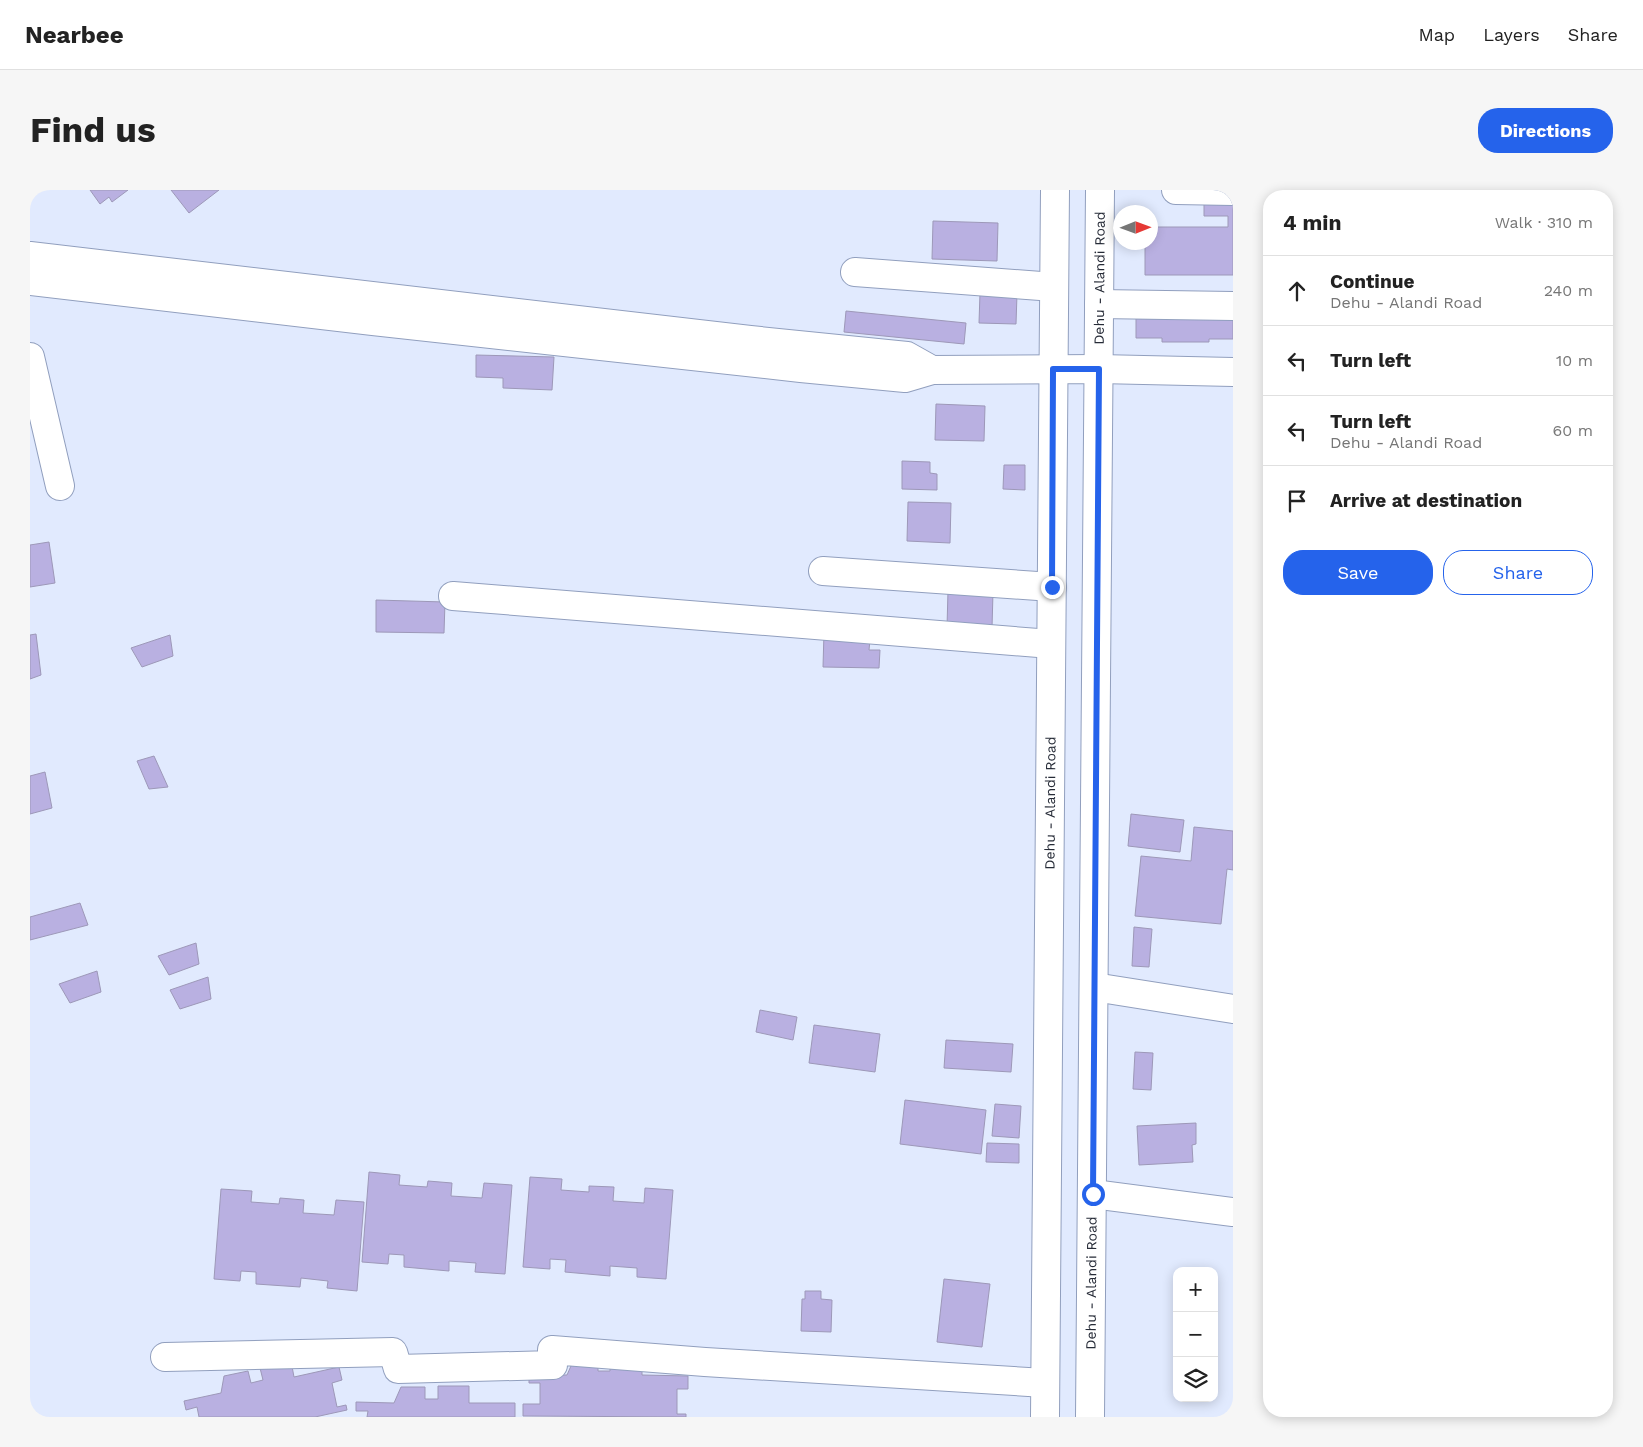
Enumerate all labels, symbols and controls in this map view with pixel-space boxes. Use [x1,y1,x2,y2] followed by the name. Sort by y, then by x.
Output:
[25,21,124,49] text: Nearbee
[1418,24,1455,45] text: Map
[1483,24,1540,45] text: Layers
[1568,24,1618,45] text: Share
[1478,108,1613,153] button: Directions
[30,109,156,151] text: Find us
[1113,205,1158,250] north arrow
[1283,210,1341,235] text: 4 min
[1091,211,1108,345] street label: Dehu - Alandi Road
[1495,213,1593,232] text: Walk · 310 m
[1330,270,1414,293] text: Continue
[1283,277,1311,305] icon: ahead
[1544,281,1593,300] text: 240 m
[1330,293,1482,312] text: Dehu - Alandi Road
[1283,347,1311,375] icon: left
[1330,349,1411,372] text: Turn left
[1556,351,1593,370] text: 10 m
[1330,410,1411,433] text: Turn left
[1283,417,1311,445] icon: left
[1553,421,1593,440] text: 60 m
[1330,433,1482,452] text: Dehu - Alandi Road
[1283,487,1311,515] icon: arrive
[1330,489,1522,512] text: Arrive at destination
[1283,550,1433,595] button: Save
[1443,550,1593,595] button: Share
[1041,576,1064,599] route end
[1041,736,1059,870] street label: Dehu - Alandi Road
[1082,1183,1105,1206] route start
[1083,1216,1100,1350] street label: Dehu - Alandi Road
[1173,1267,1218,1402] map controls
[1173,1267,1218,1312] button: +
[1173,1312,1218,1357] button: −
[1173,1357,1218,1402] button: layers

